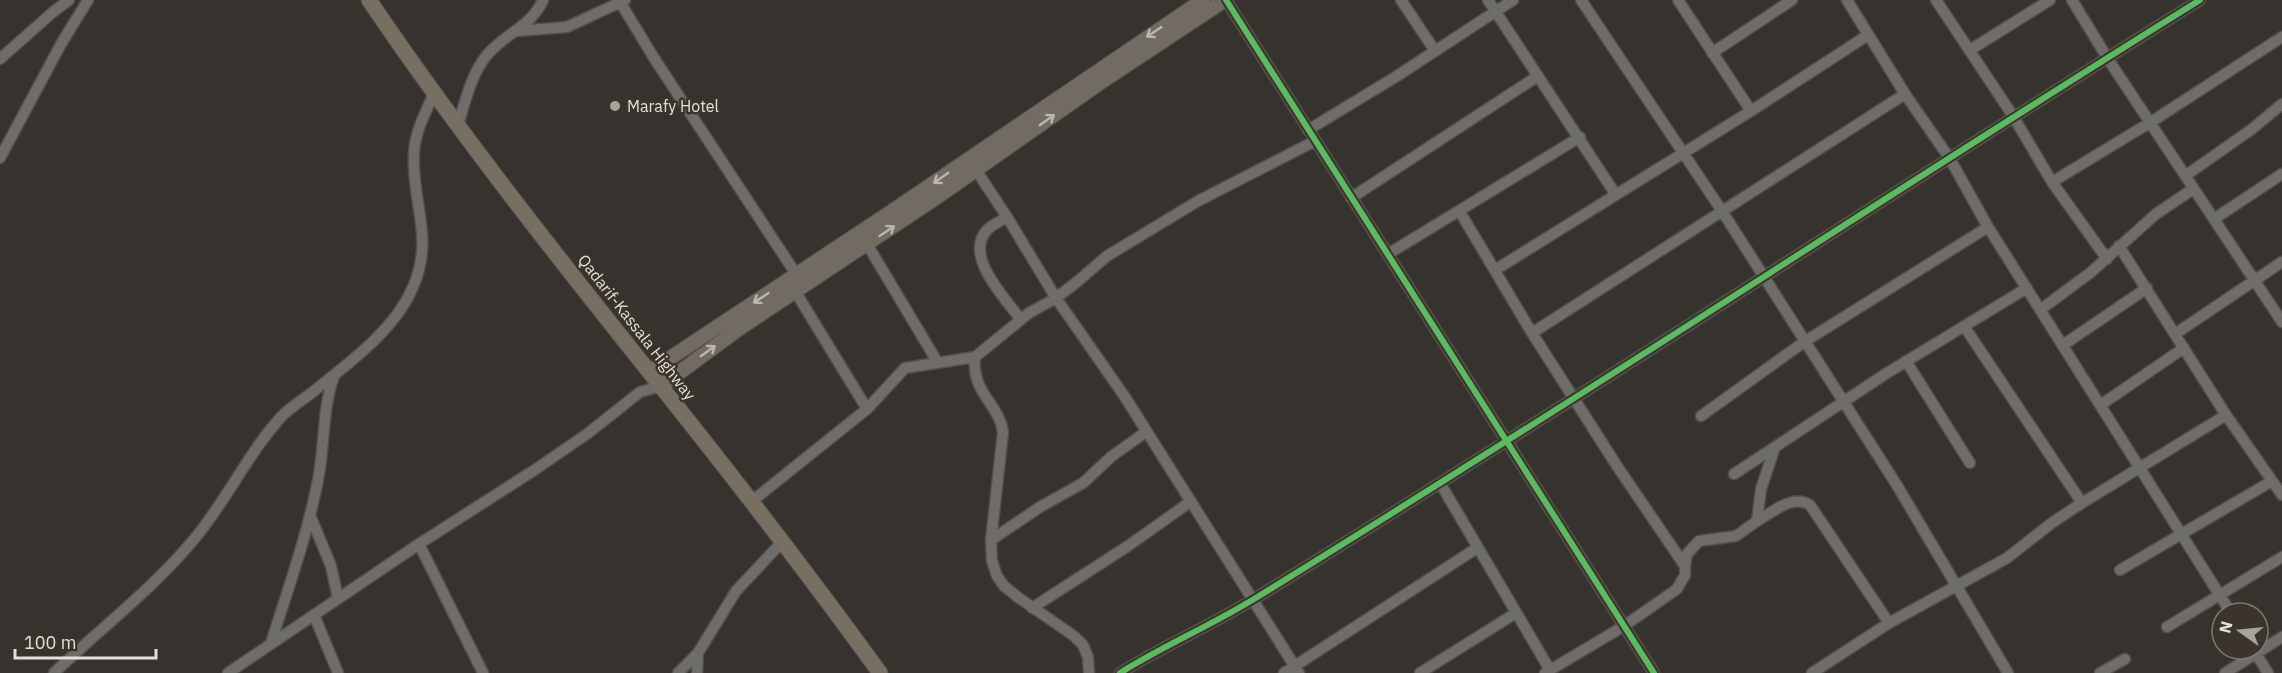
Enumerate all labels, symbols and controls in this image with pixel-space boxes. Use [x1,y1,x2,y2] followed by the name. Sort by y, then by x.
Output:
[1146,27,1163,39] one-way arrow
[627,96,719,116] place label: Marafy Hotel
[608,99,622,113] marker: Marafy Hotel
[1039,114,1055,126] one-way arrow
[933,172,950,184] one-way arrow
[878,225,895,237] one-way arrow
[574,250,700,404] street label: Qadarif-Kassala Highway
[753,292,770,304] one-way arrow
[699,345,715,357] one-way arrow
[2210,601,2270,661] north arrow
[2214,619,2237,635] text: N
[15,622,156,660] scale bar
[24,631,76,654] text: 100 m

